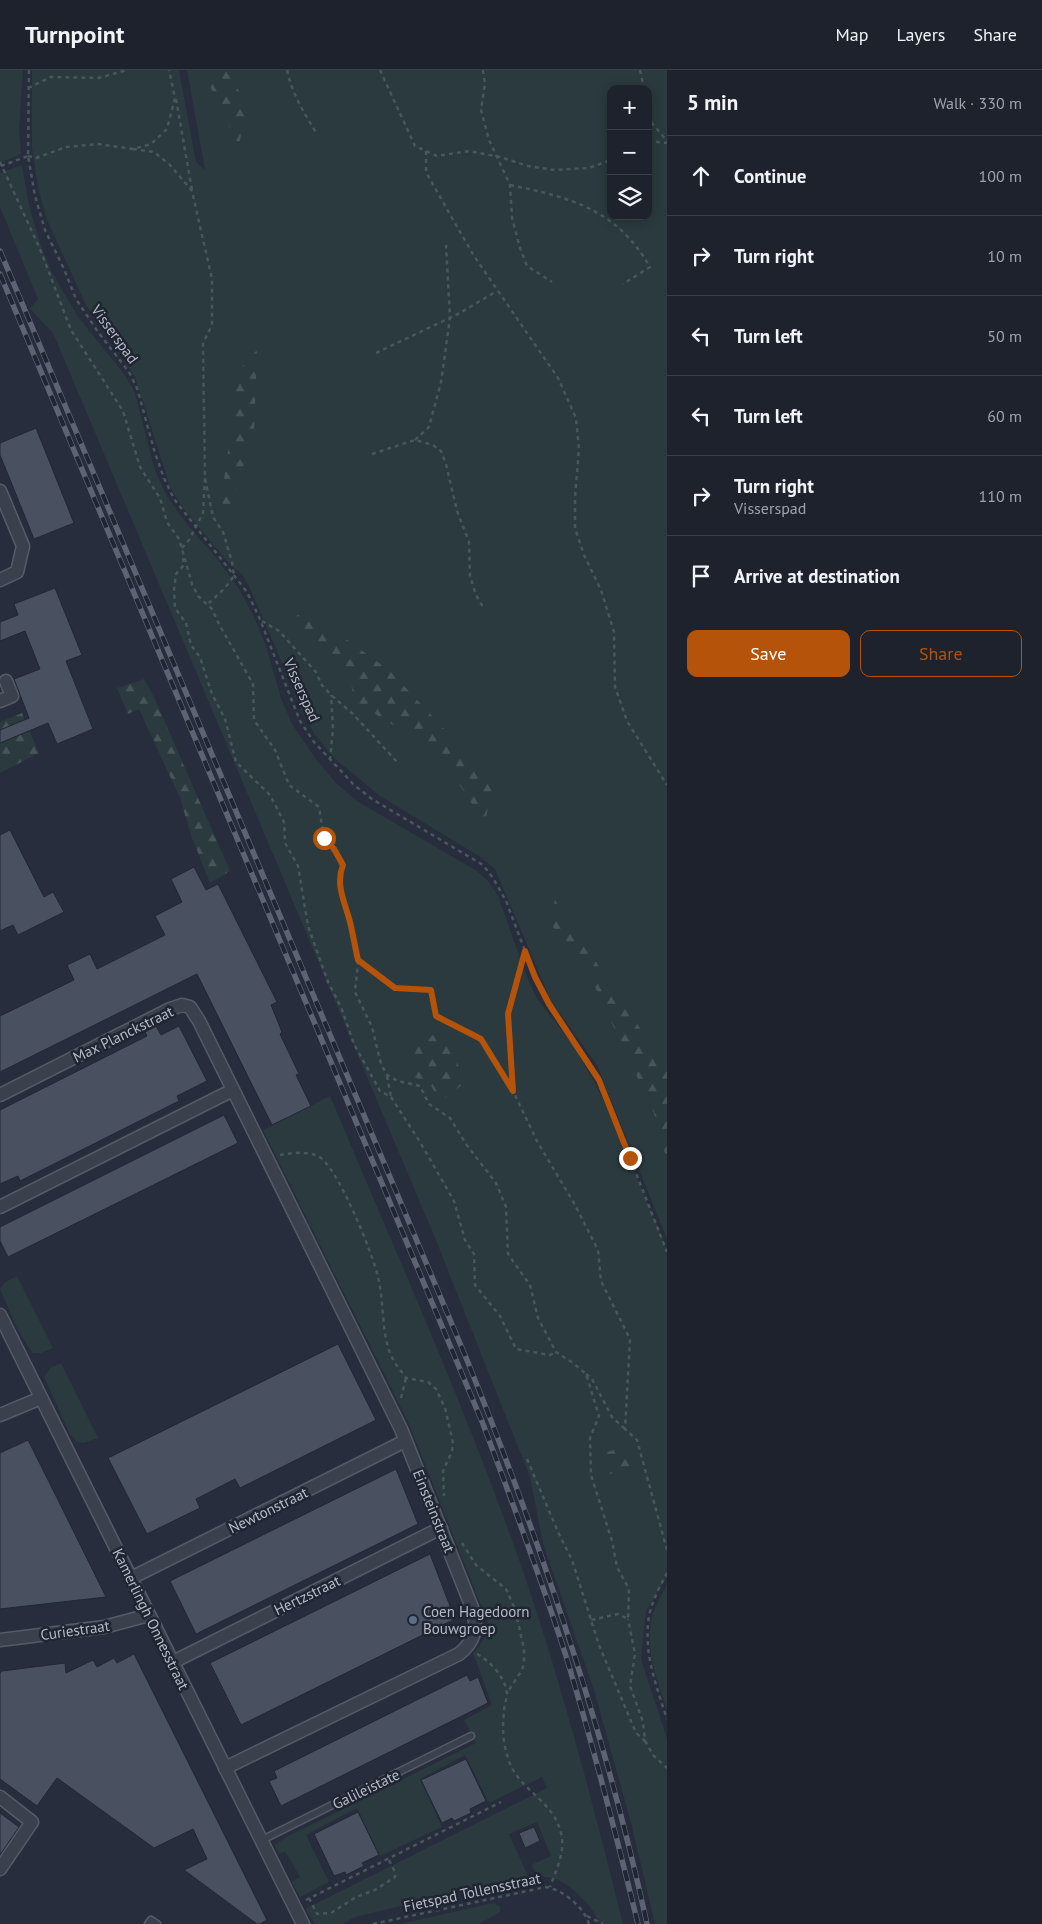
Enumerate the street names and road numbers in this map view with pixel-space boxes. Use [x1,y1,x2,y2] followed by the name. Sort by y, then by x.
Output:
[87,300,143,367] street label: Visserspad
[279,654,324,725] street label: Visserspad
[70,1001,176,1067] street label: Max Planckstraat
[409,1467,459,1555] street label: Einsteinstraat
[225,1483,311,1537] street label: Newtonstraat
[108,1545,194,1693] street label: Kamerlingh Onnesstraat
[271,1571,343,1619] street label: Hertzstraat
[39,1616,111,1644] street label: Curiestraat
[329,1765,403,1813] street label: Galileistate
[402,1868,542,1916] street label: Fietspad Tollensstraat

